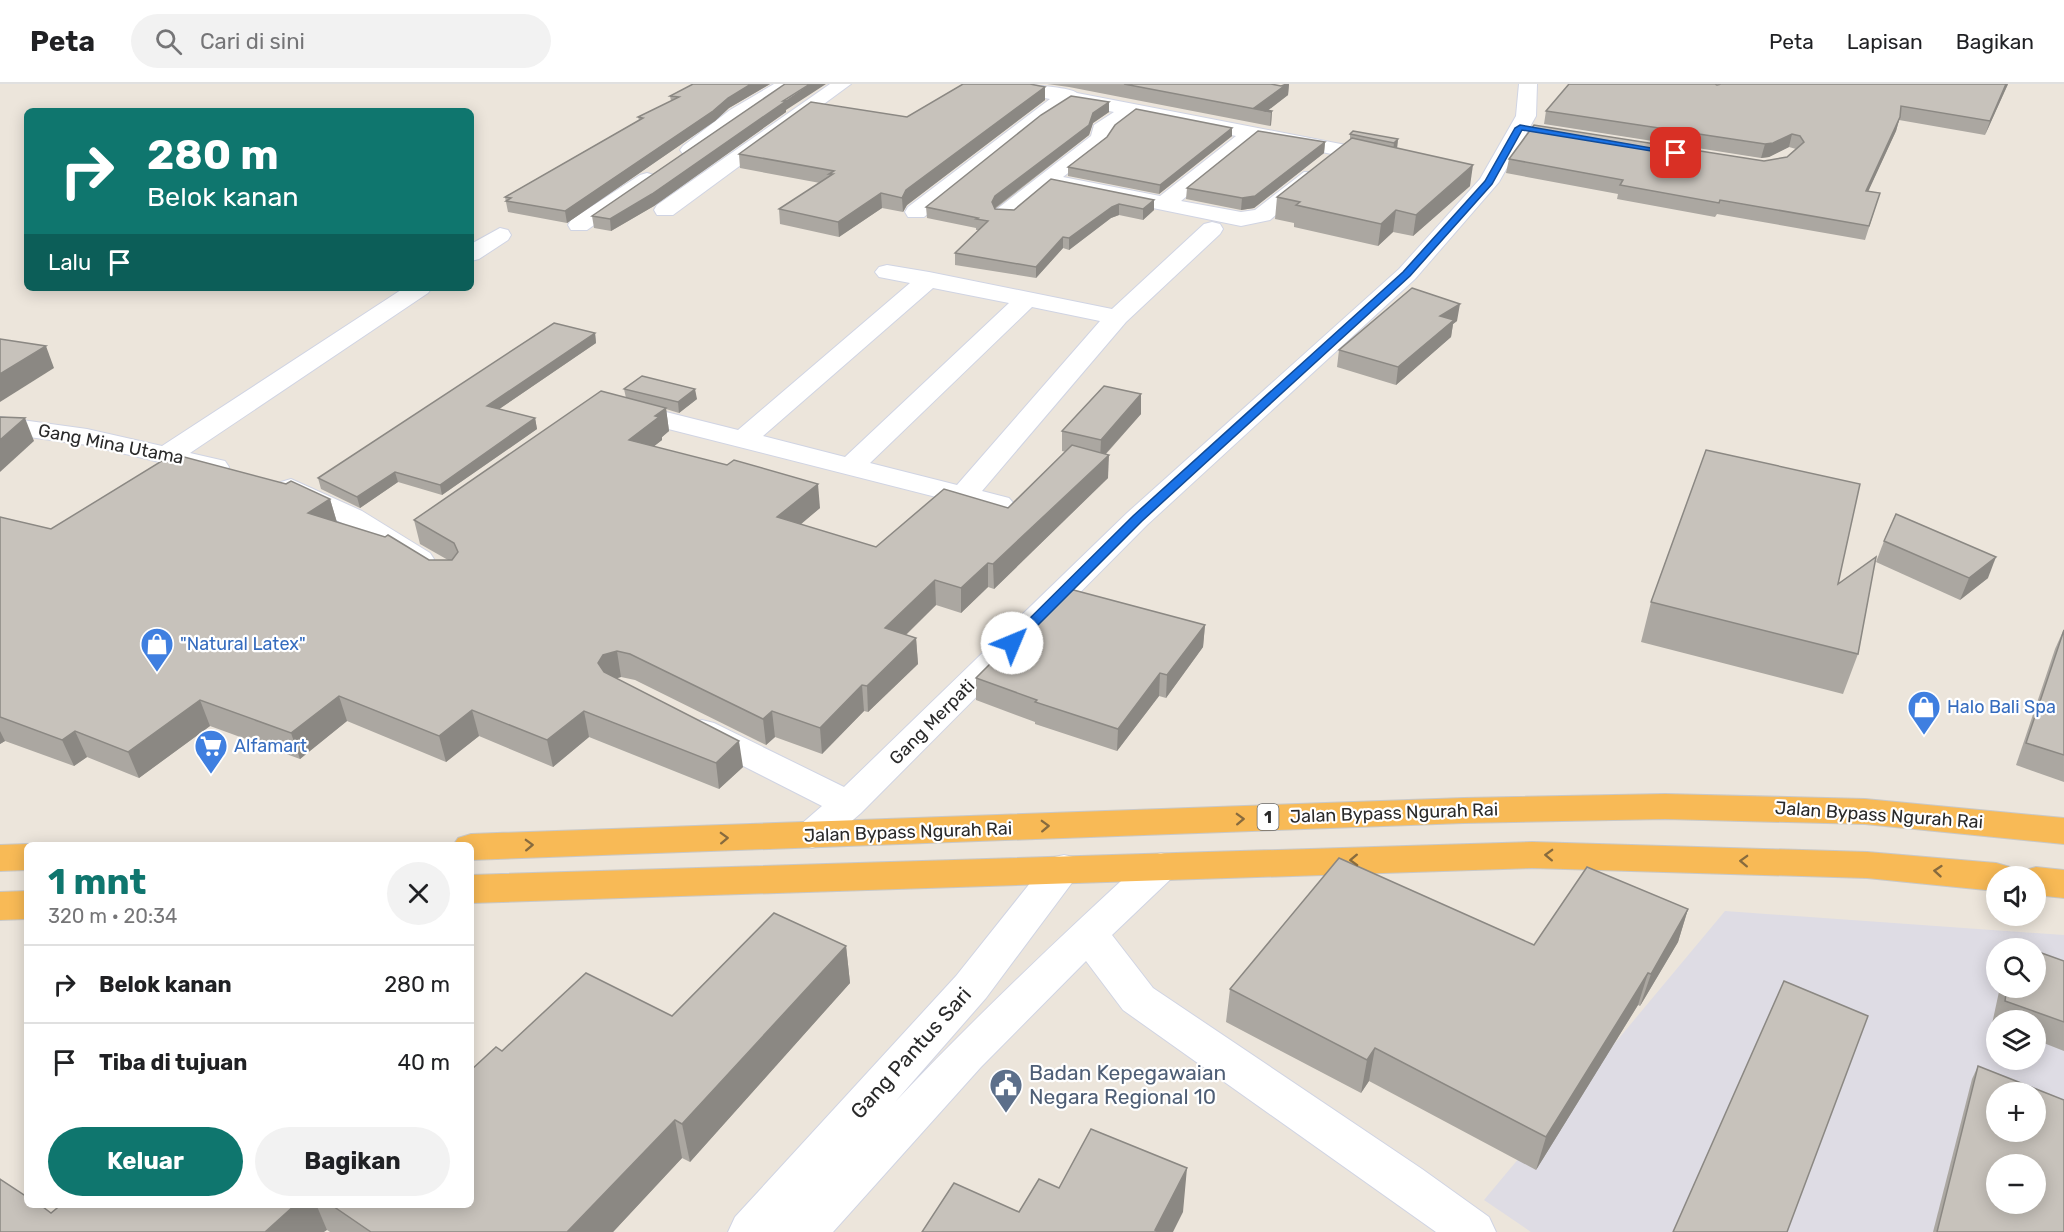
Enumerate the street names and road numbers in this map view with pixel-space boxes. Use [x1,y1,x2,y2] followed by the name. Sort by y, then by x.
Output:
[36,419,186,469] street label: Gang Mina Utama
[885,675,979,769] street label: Gang Merpati
[1774,797,1984,833] street label: Jalan Bypass Ngurah Rai
[1289,798,1499,828] street label: Jalan Bypass Ngurah Rai
[1258,804,1278,830] road number: 1
[803,817,1013,847] street label: Jalan Bypass Ngurah Rai
[845,982,976,1124] street label: Gang Pantus Sari

